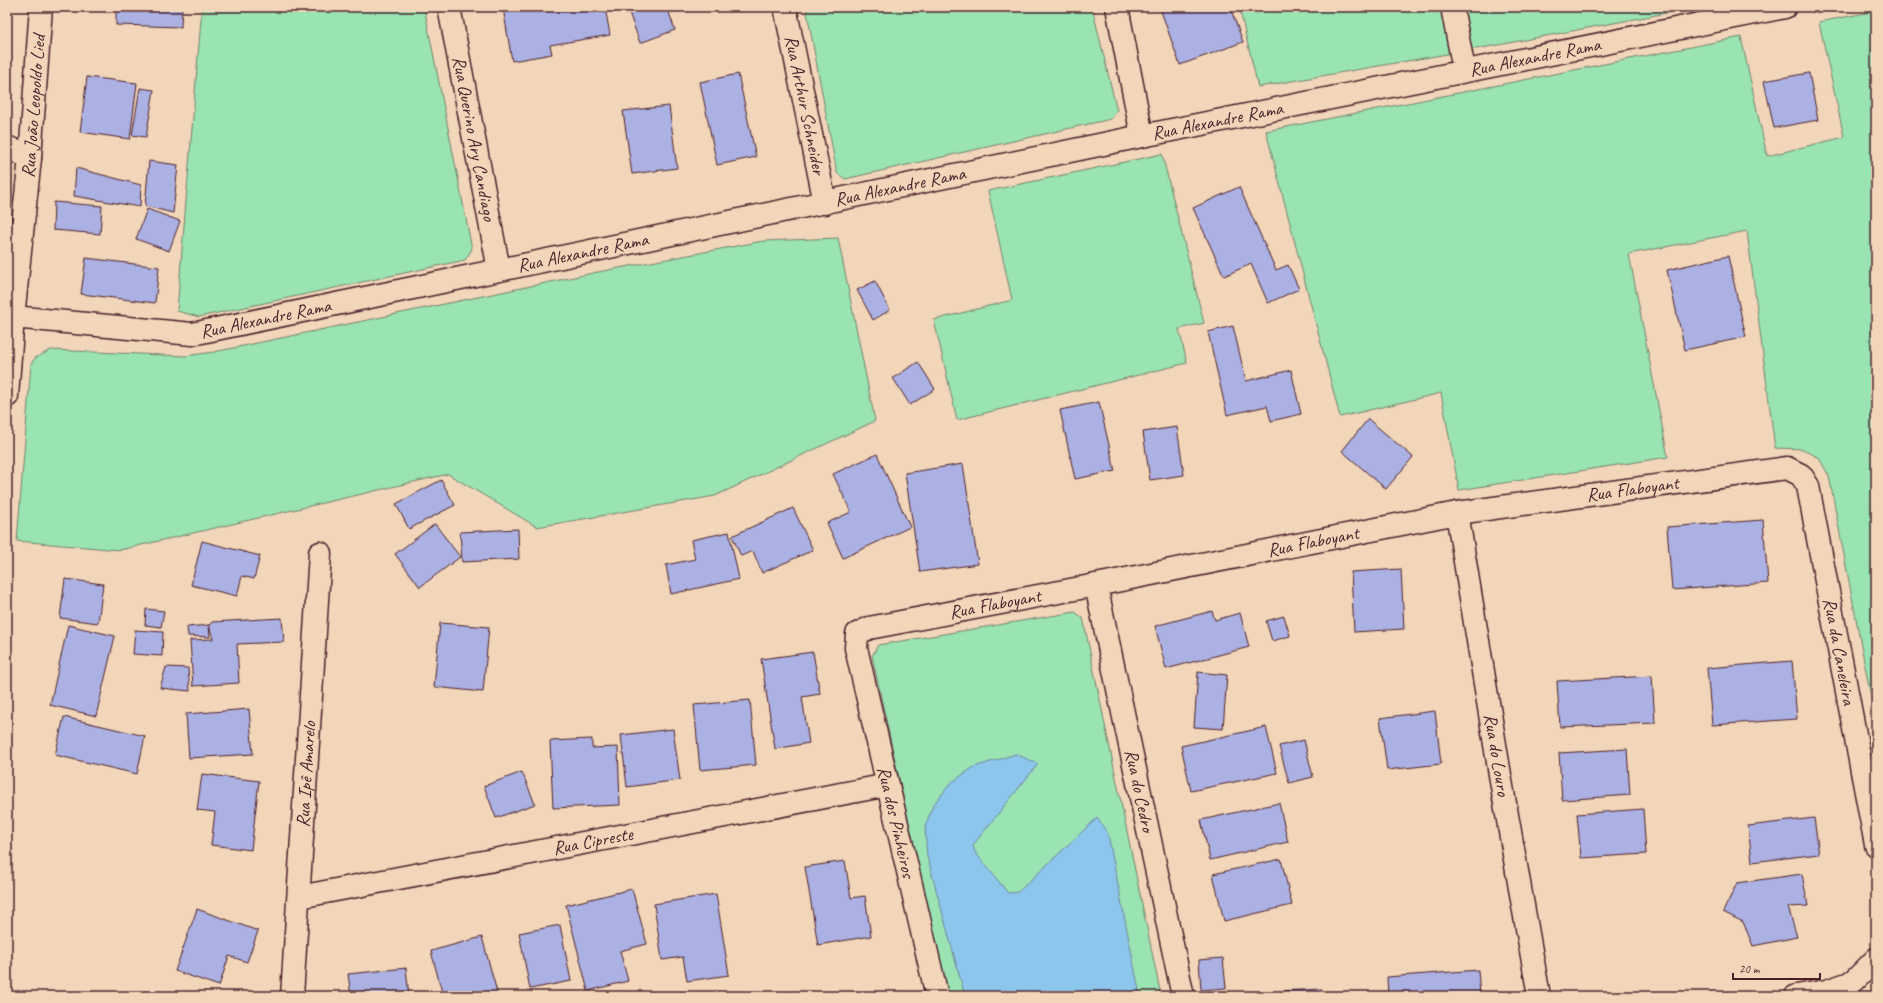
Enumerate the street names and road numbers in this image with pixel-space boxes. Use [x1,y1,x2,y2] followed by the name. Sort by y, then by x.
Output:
[16,30,51,179] street label: Rua João Leopoldo Lied
[1467,32,1604,82] street label: Rua Alexandre Rama
[779,33,831,179] street label: Rua Arthur Schneider
[447,54,502,224] street label: Rua Querino Ary Candiago
[1150,96,1287,146] street label: Rua Alexandre Rama
[832,161,969,212] street label: Rua Alexandre Rama
[515,227,652,278] street label: Rua Alexandre Rama
[198,293,335,344] street label: Rua Alexandre Rama
[1585,471,1682,507] street label: Rua Flaboyant
[1265,521,1362,563] street label: Rua Flaboyant
[947,583,1044,625] street label: Rua Flaboyant
[1817,596,1861,708] street label: Rua da Caneleira
[1478,712,1516,799] street label: Rua do Louro
[291,719,321,828] street label: Rua Ipê Amarelo
[1119,747,1160,836] street label: Rua do Cedro
[872,764,921,882] street label: Rua dos Pinheiros
[551,821,636,860] street label: Rua Cipreste

